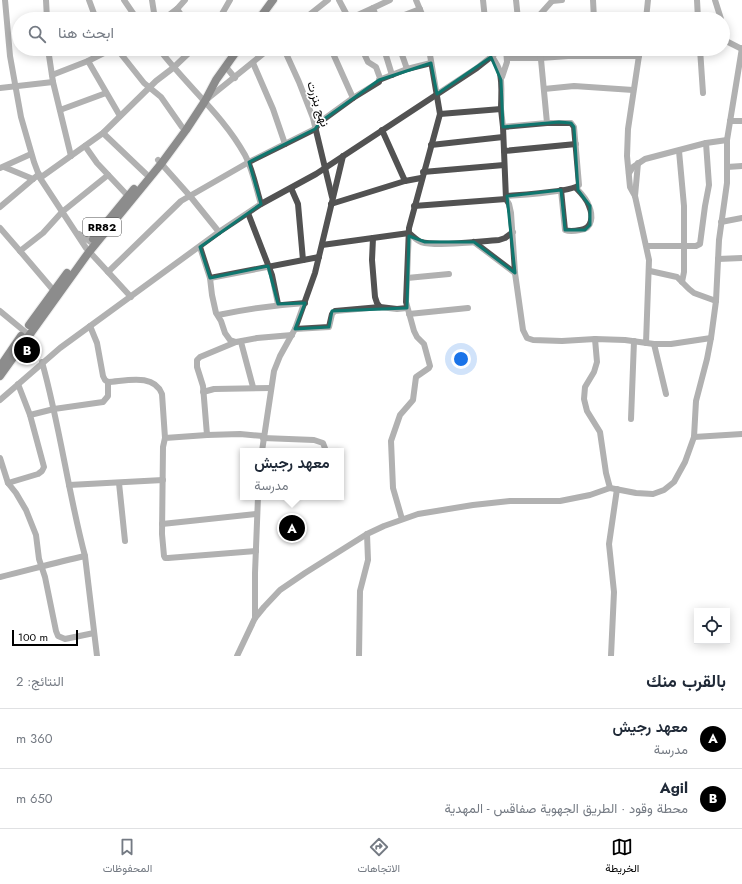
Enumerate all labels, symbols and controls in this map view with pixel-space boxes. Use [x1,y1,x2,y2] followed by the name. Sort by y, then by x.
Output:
[12,12,730,56] search box
[58,22,114,44] text: ابحث هنا
[26,23,48,45] icon: search
[302,79,334,129] street label: نهج بنزرت
[83,218,121,236] road number: RR82
[14,335,40,365] pin: B
[451,349,471,369] your location
[240,448,344,500] popup
[254,452,330,474] text: معهد رجيش
[254,476,289,495] text: مدرسة
[279,513,305,543] pin: A
[694,608,730,644] map controls
[694,608,730,644] button: locate
[12,628,78,647] scale bar
[18,629,48,645] text: 100 m
[646,669,726,693] text: بالقرب منك
[16,672,64,691] text: النتائج: 2
[613,716,688,738] text: معهد رجيش
[16,729,52,748] text: 360 m
[708,729,718,748] text: A
[654,740,688,759] text: مدرسة
[660,777,688,799] text: Agil
[16,789,53,808] text: 650 m
[709,789,717,808] text: B
[445,799,688,818] text: محطة وقود · الطريق الجهوية صفاقس - المهدية
[103,836,152,878] tab: المحفوظات
[357,836,400,878] tab: الاتجاهات
[605,836,639,878] tab: الخريطة

